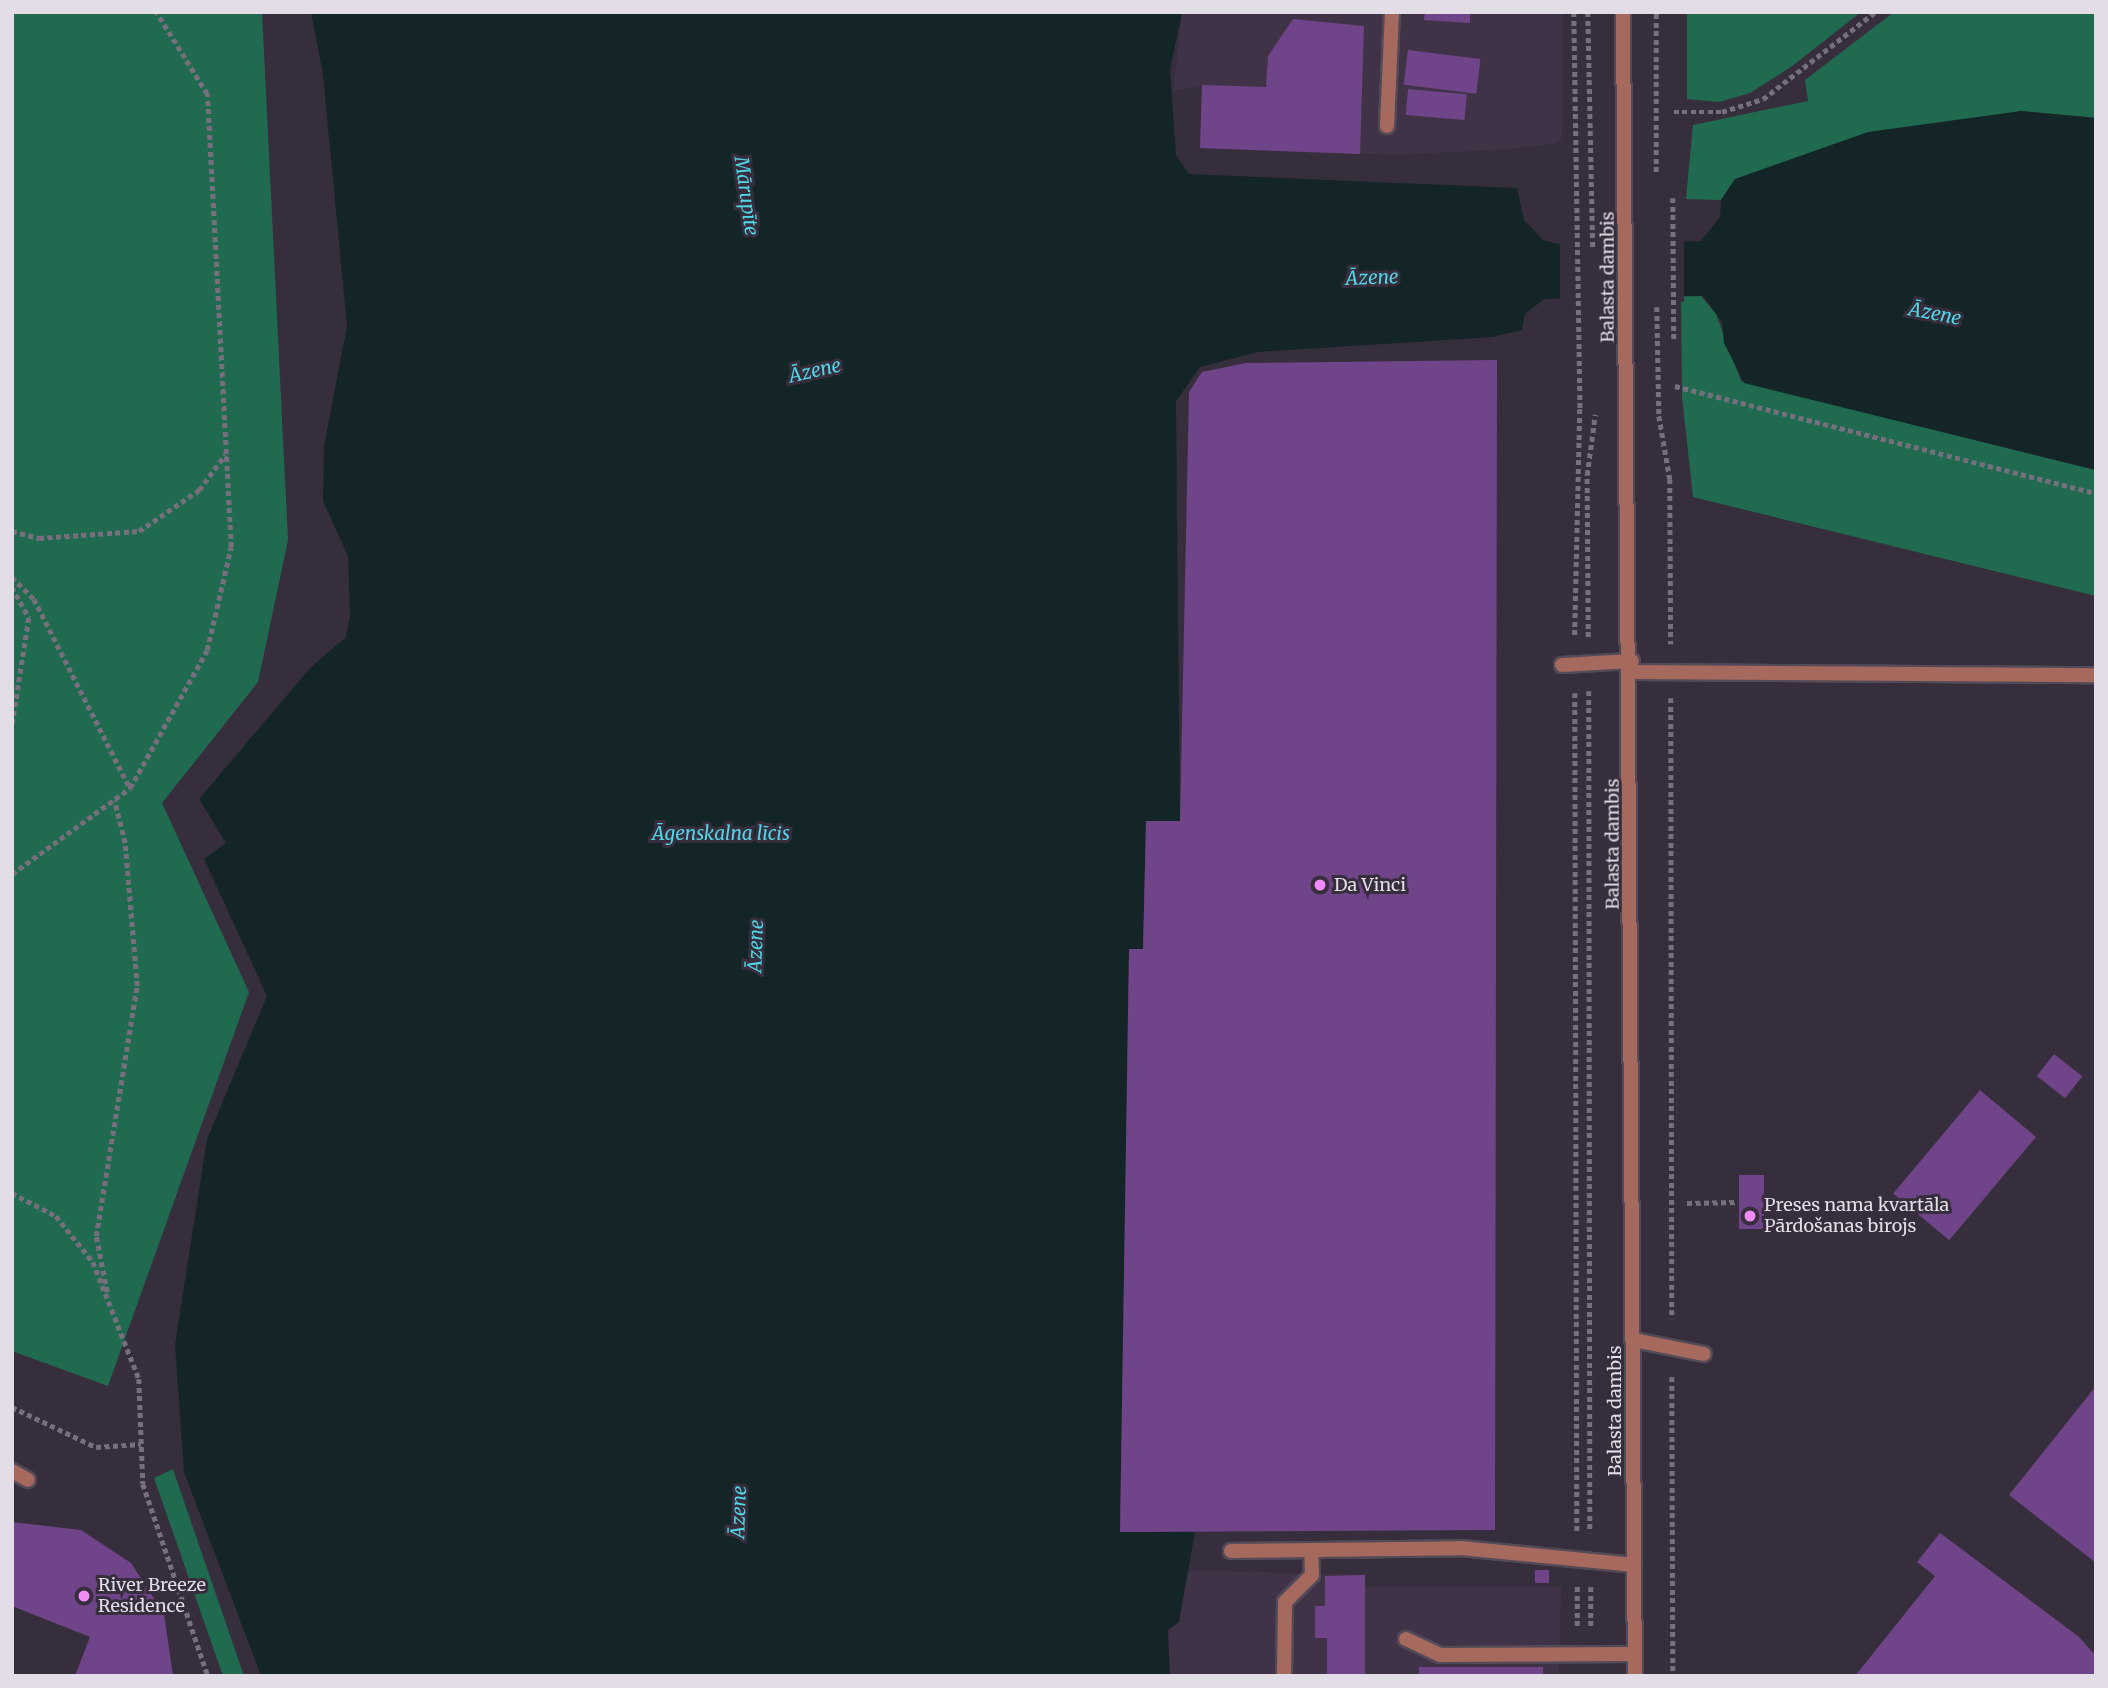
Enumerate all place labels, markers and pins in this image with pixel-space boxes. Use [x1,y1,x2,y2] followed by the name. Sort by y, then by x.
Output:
[1334,874,1406,896] place label: Da Vinci
[1312,877,1328,893] marker: Da Vinci
[1764,1195,1949,1238] place label: Preses nama kvartāla Pārdošanas birojs
[1742,1208,1758,1224] marker: Preses nama kvartāla Pārdošanas birojs
[98,1575,206,1618] place label: River Breeze Residence
[76,1588,92,1604] marker: River Breeze Residence

